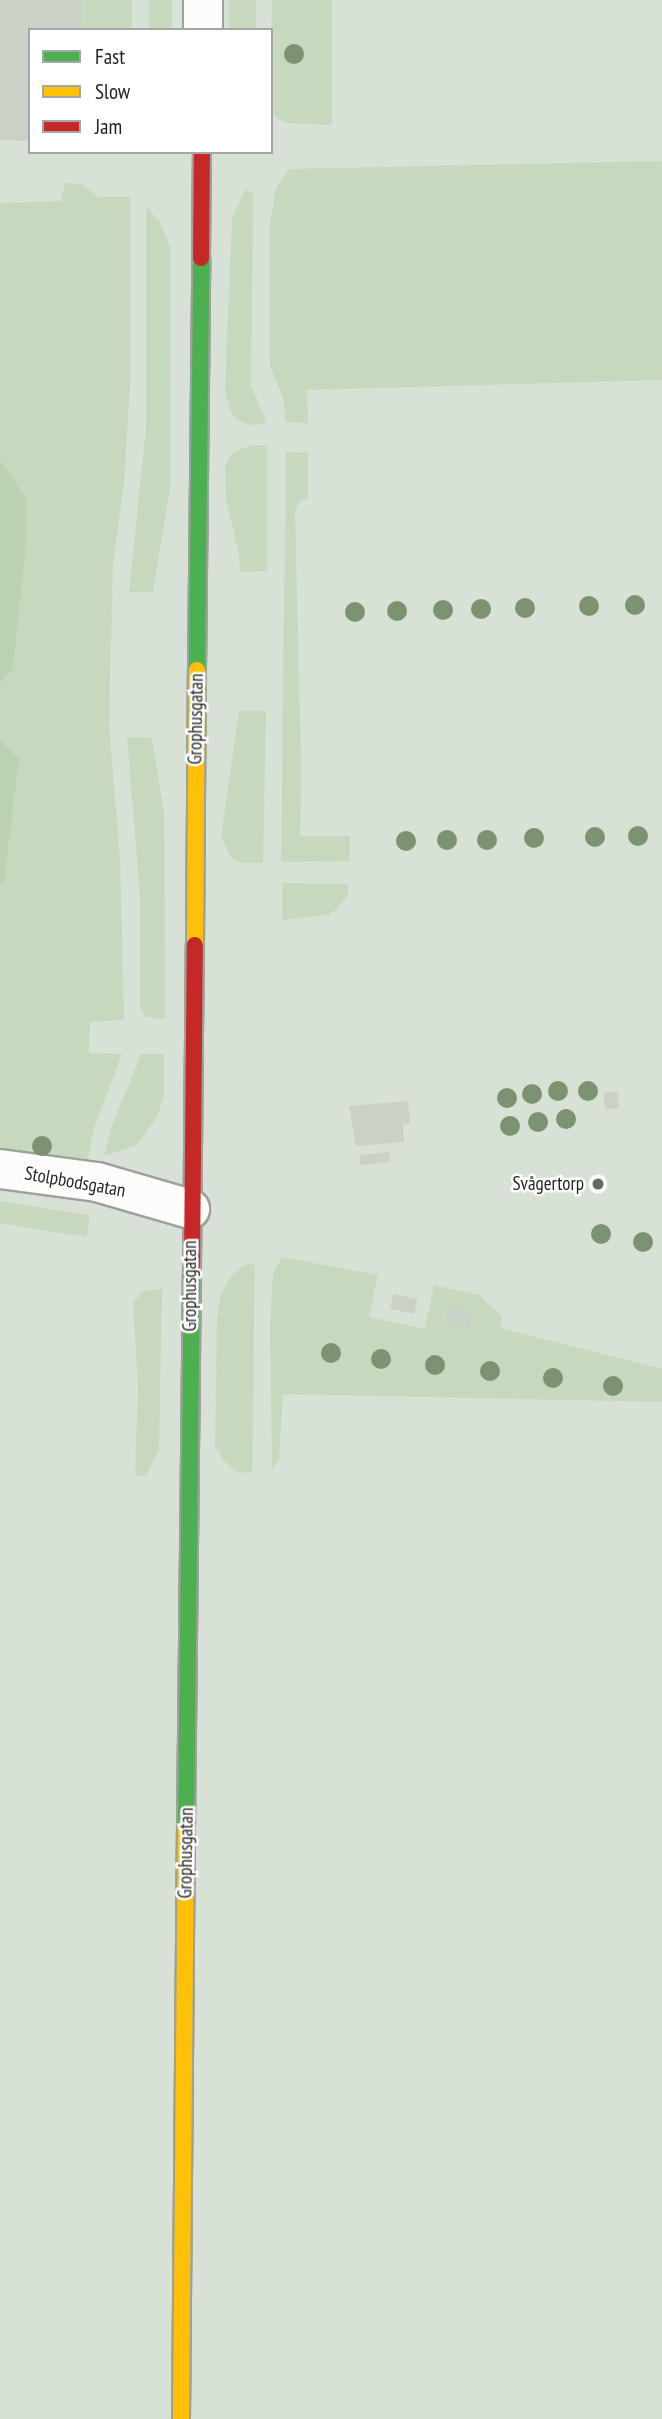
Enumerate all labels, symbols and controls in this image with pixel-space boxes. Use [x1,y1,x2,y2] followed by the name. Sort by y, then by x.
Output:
[28,28,273,154] legend
[95,43,125,70] text: Fast
[95,78,130,105] text: Slow
[95,113,122,140] text: Jam
[184,673,208,765] street label: Grophusgatan
[23,1162,127,1202] street label: Stolpbodsgatan
[512,1173,584,1195] place label: Svågertorp
[590,1176,606,1192] marker: Svågertorp
[179,1240,201,1332] street label: Grophusgatan
[174,1807,198,1899] street label: Grophusgatan

